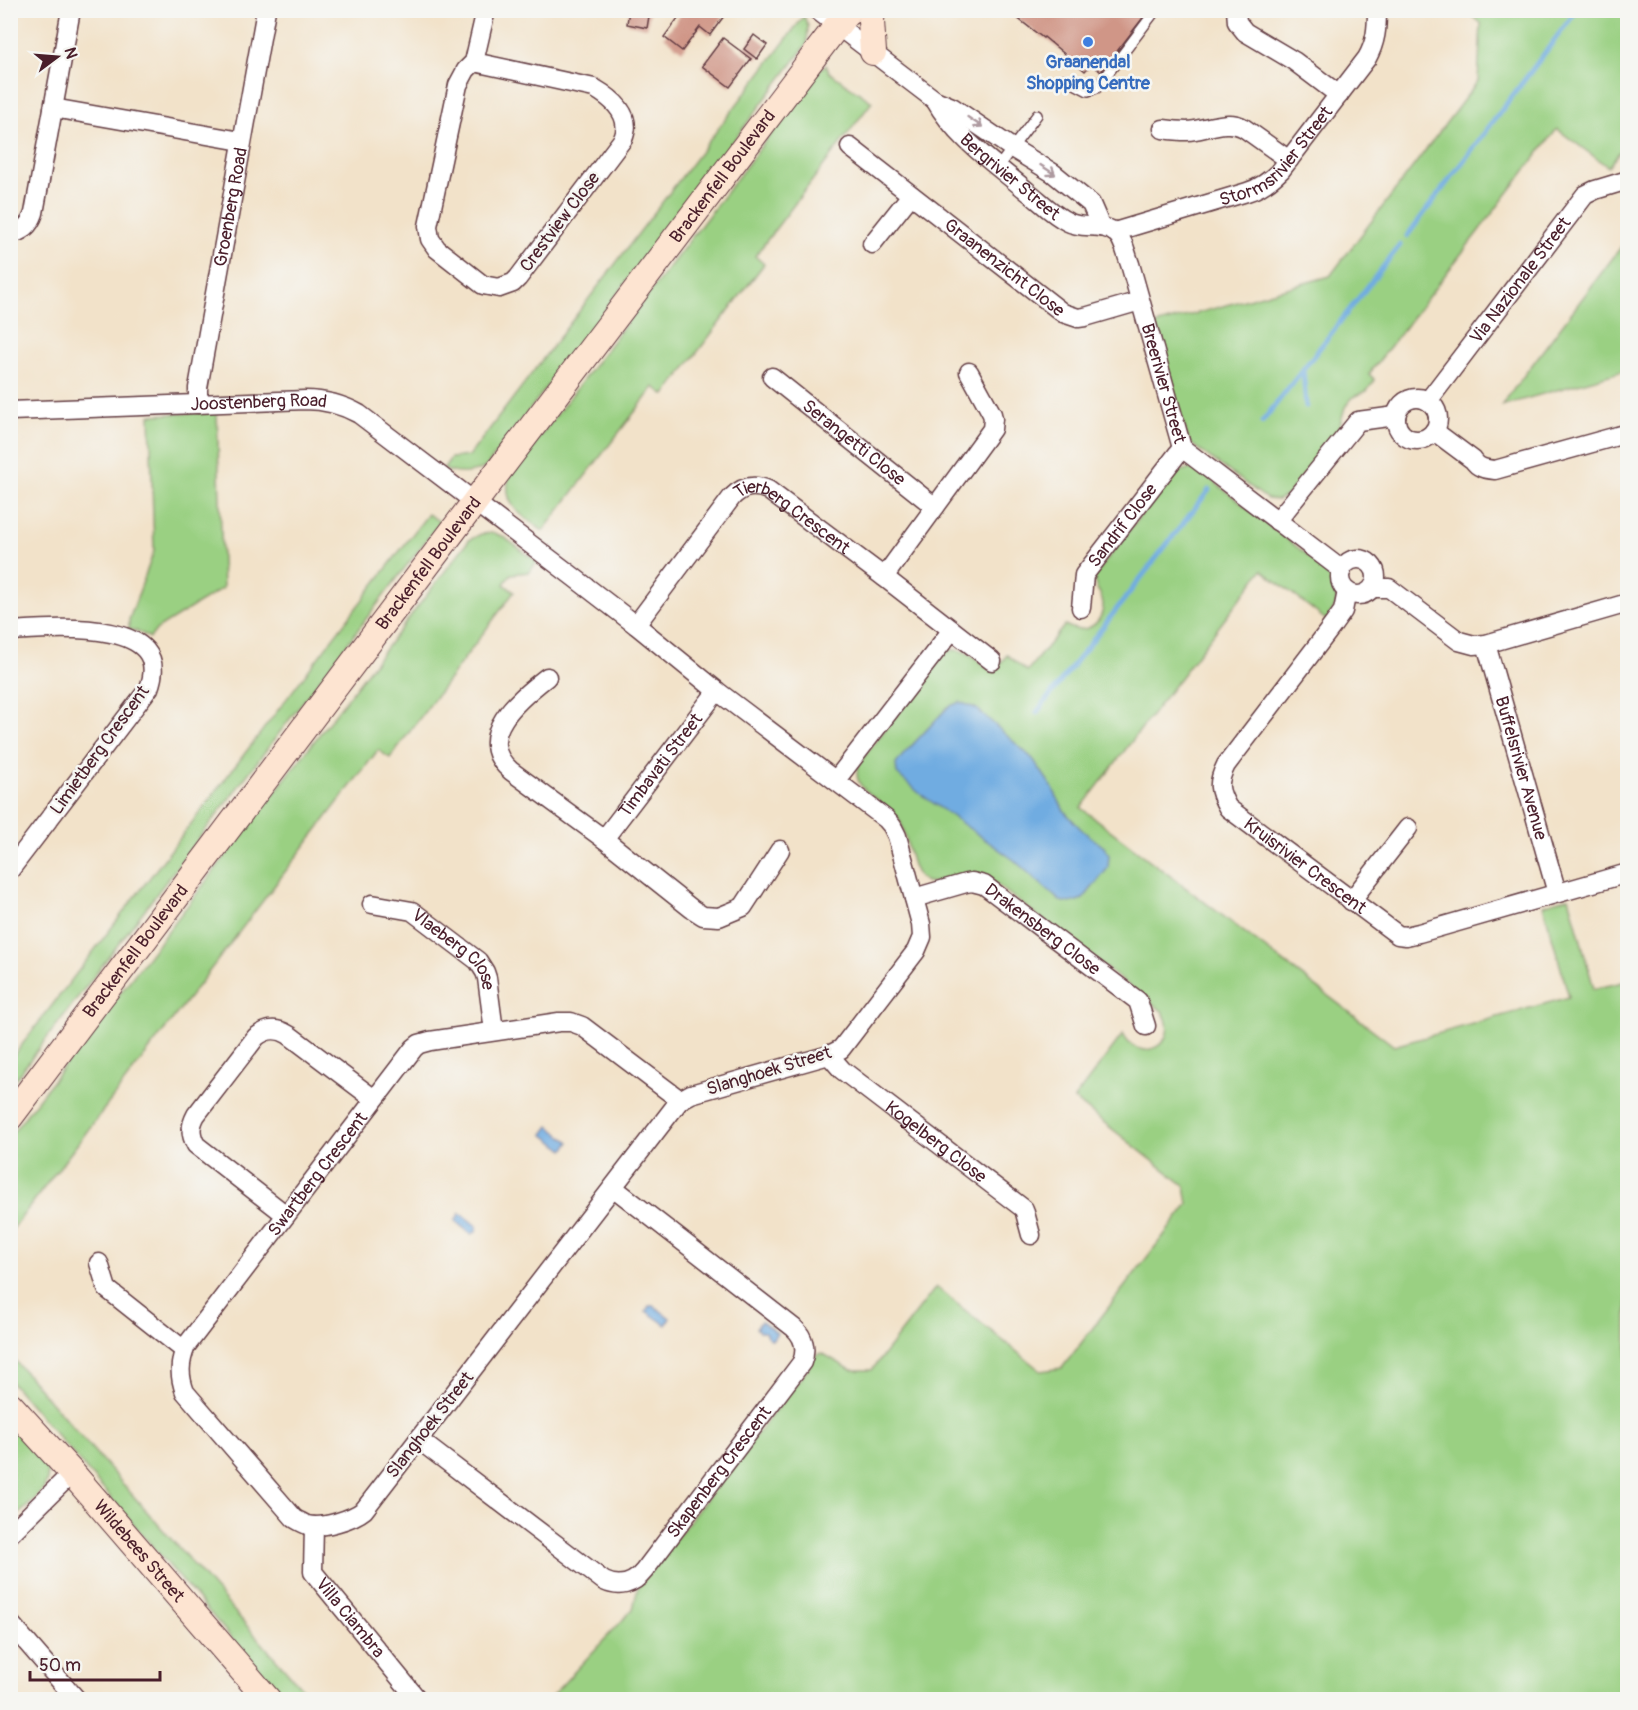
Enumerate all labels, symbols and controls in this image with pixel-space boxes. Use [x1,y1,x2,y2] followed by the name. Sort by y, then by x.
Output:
[27,27,87,87] north arrow
[1081,35,1095,49] marker: Graanendal Shopping Centre
[59,45,82,61] text: N
[1026,51,1151,95] place label: Graanendal Shopping Centre
[1216,101,1338,211] street label: Stormsrivier Street
[664,105,781,248] street label: Brackenfell Boulevard
[966,116,982,128] one-way arrow
[955,128,1065,226] street label: Bergrivier Street
[209,145,253,268] street label: Groenberg Road
[1039,164,1056,176] one-way arrow
[515,167,605,277] street label: Crestview Close
[1464,212,1576,348] street label: Via Nazionale Street
[940,213,1070,322] street label: Graanenzicht Close
[1136,321,1192,447] street label: Breerivier Street
[190,388,329,416] street label: Joostenberg Road
[798,394,910,491] street label: Serangetti Close
[729,475,855,560] street label: Tierberg Crescent
[1083,478,1162,572] street label: Sandrif Close
[371,492,486,635] street label: Brackenfell Boulevard
[45,680,155,819] street label: Limietberg Crescent
[1490,694,1553,843] street label: Buffelsrivier Avenue
[613,708,708,822] street label: Timbavati Street
[1239,812,1372,919] street label: Kruisrivier Crescent
[980,878,1105,980] street label: Drakensberg Close
[78,880,193,1022] street label: Brackenfell Boulevard
[407,903,500,991] street label: Vlaeberg Close
[704,1041,835,1101] street label: Slanghoek Street
[880,1096,991,1188] street label: Kogelberg Close
[263,1107,373,1241] street label: Swartberg Crescent
[381,1366,479,1483] street label: Slanghoek Street
[662,1401,777,1542] street label: Skapenberg Crescent
[89,1495,190,1608] street label: Wildebees Street
[311,1573,390,1662] street label: Villa Ciambra
[30,1644,160,1682] scale bar
[39,1654,81,1677] text: 50 m

